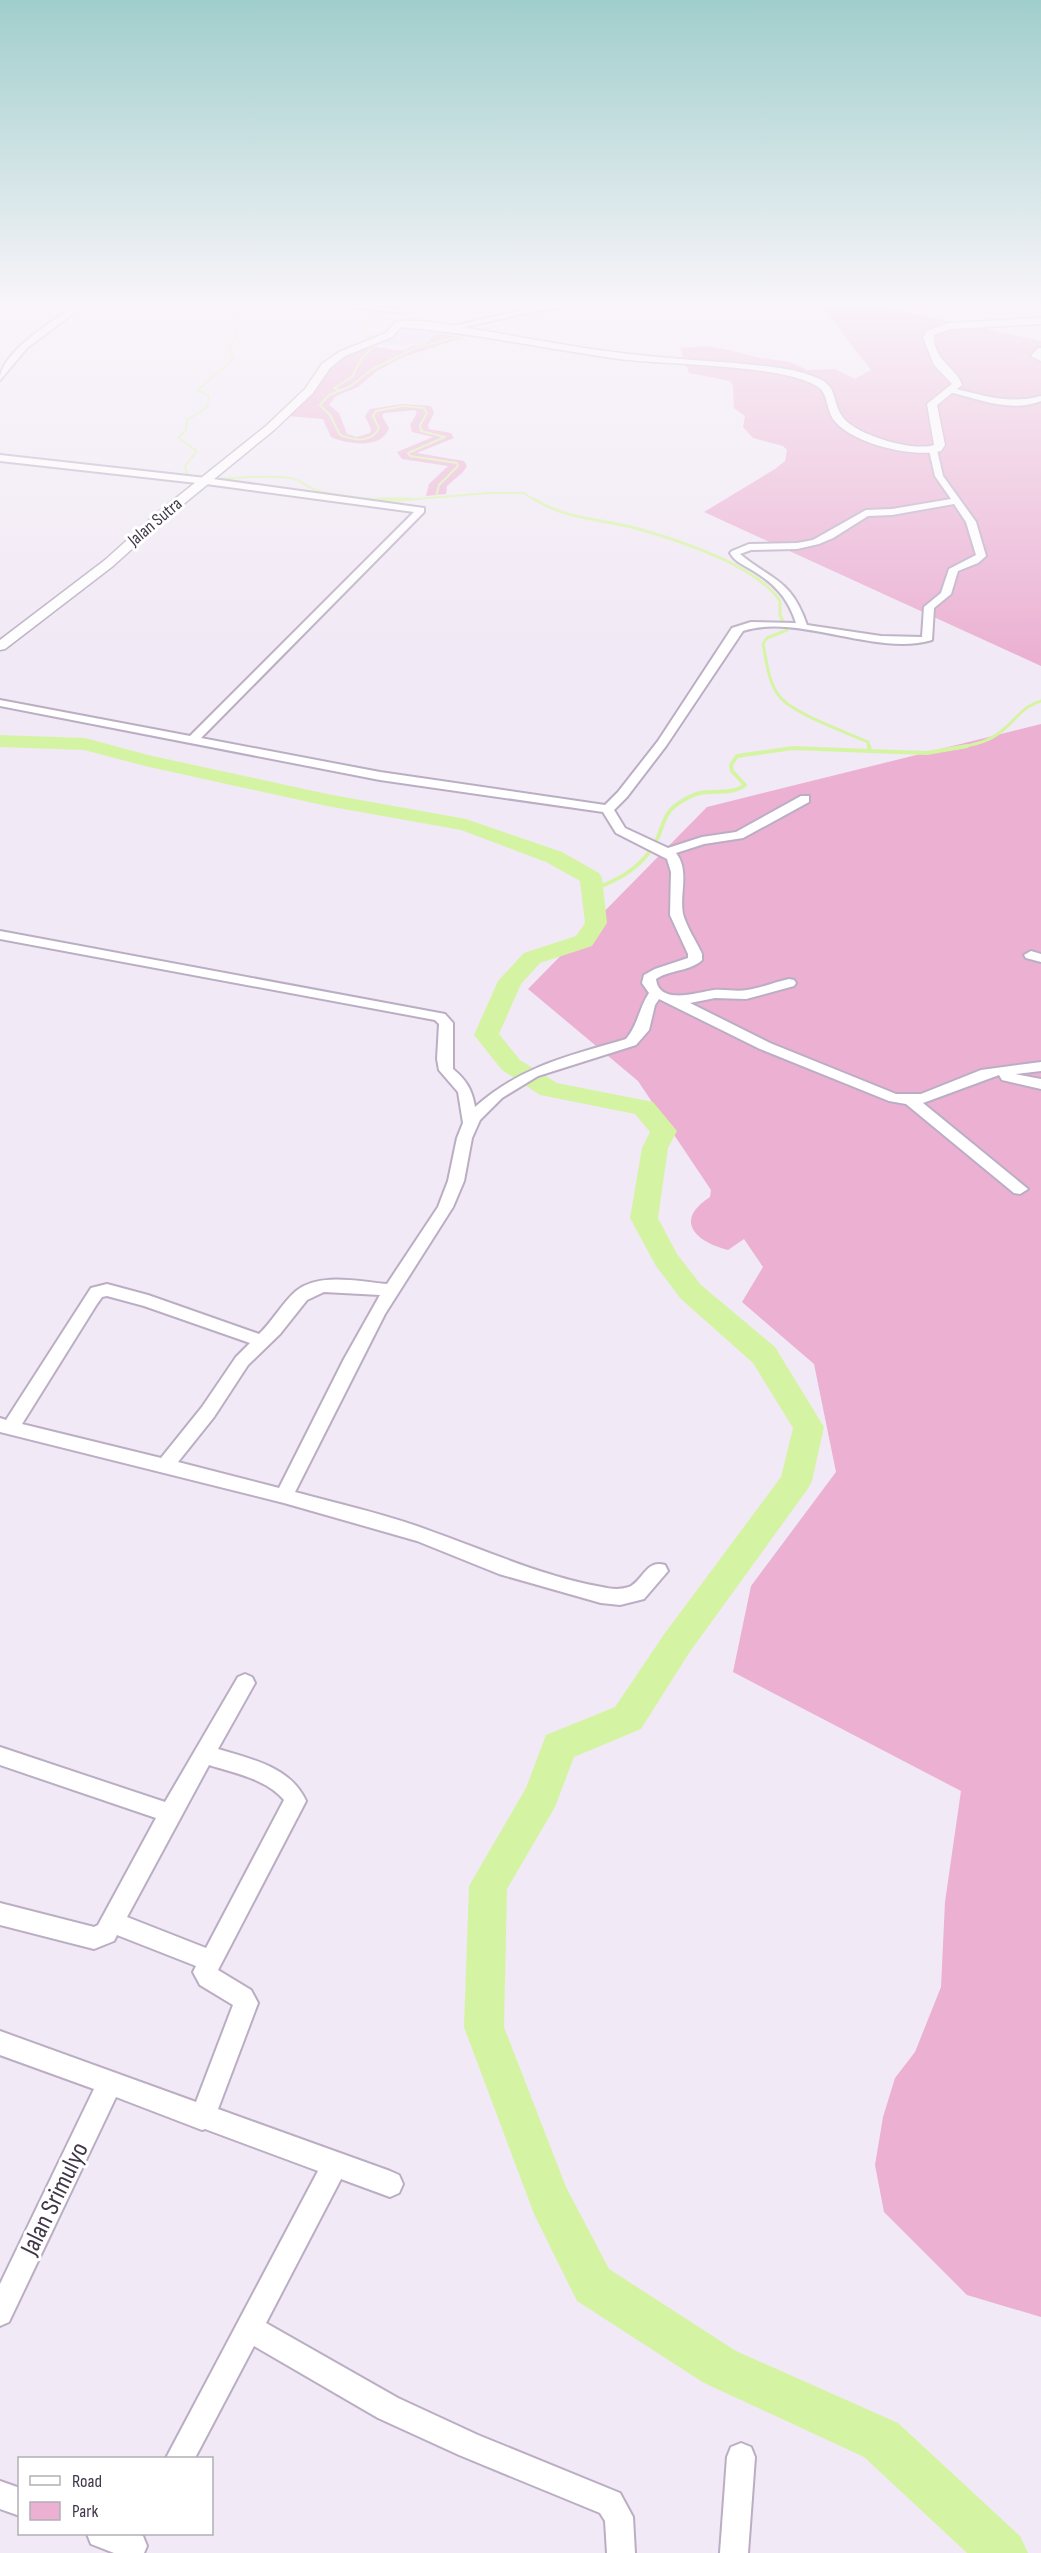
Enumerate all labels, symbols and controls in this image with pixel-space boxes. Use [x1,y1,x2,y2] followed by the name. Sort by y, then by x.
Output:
[123,493,186,551] street label: Jalan Sutra
[14,2137,96,2261] street label: Jalan Srimulyo
[18,2457,213,2535] legend
[72,2471,102,2492] text: Road
[72,2501,98,2522] text: Park

